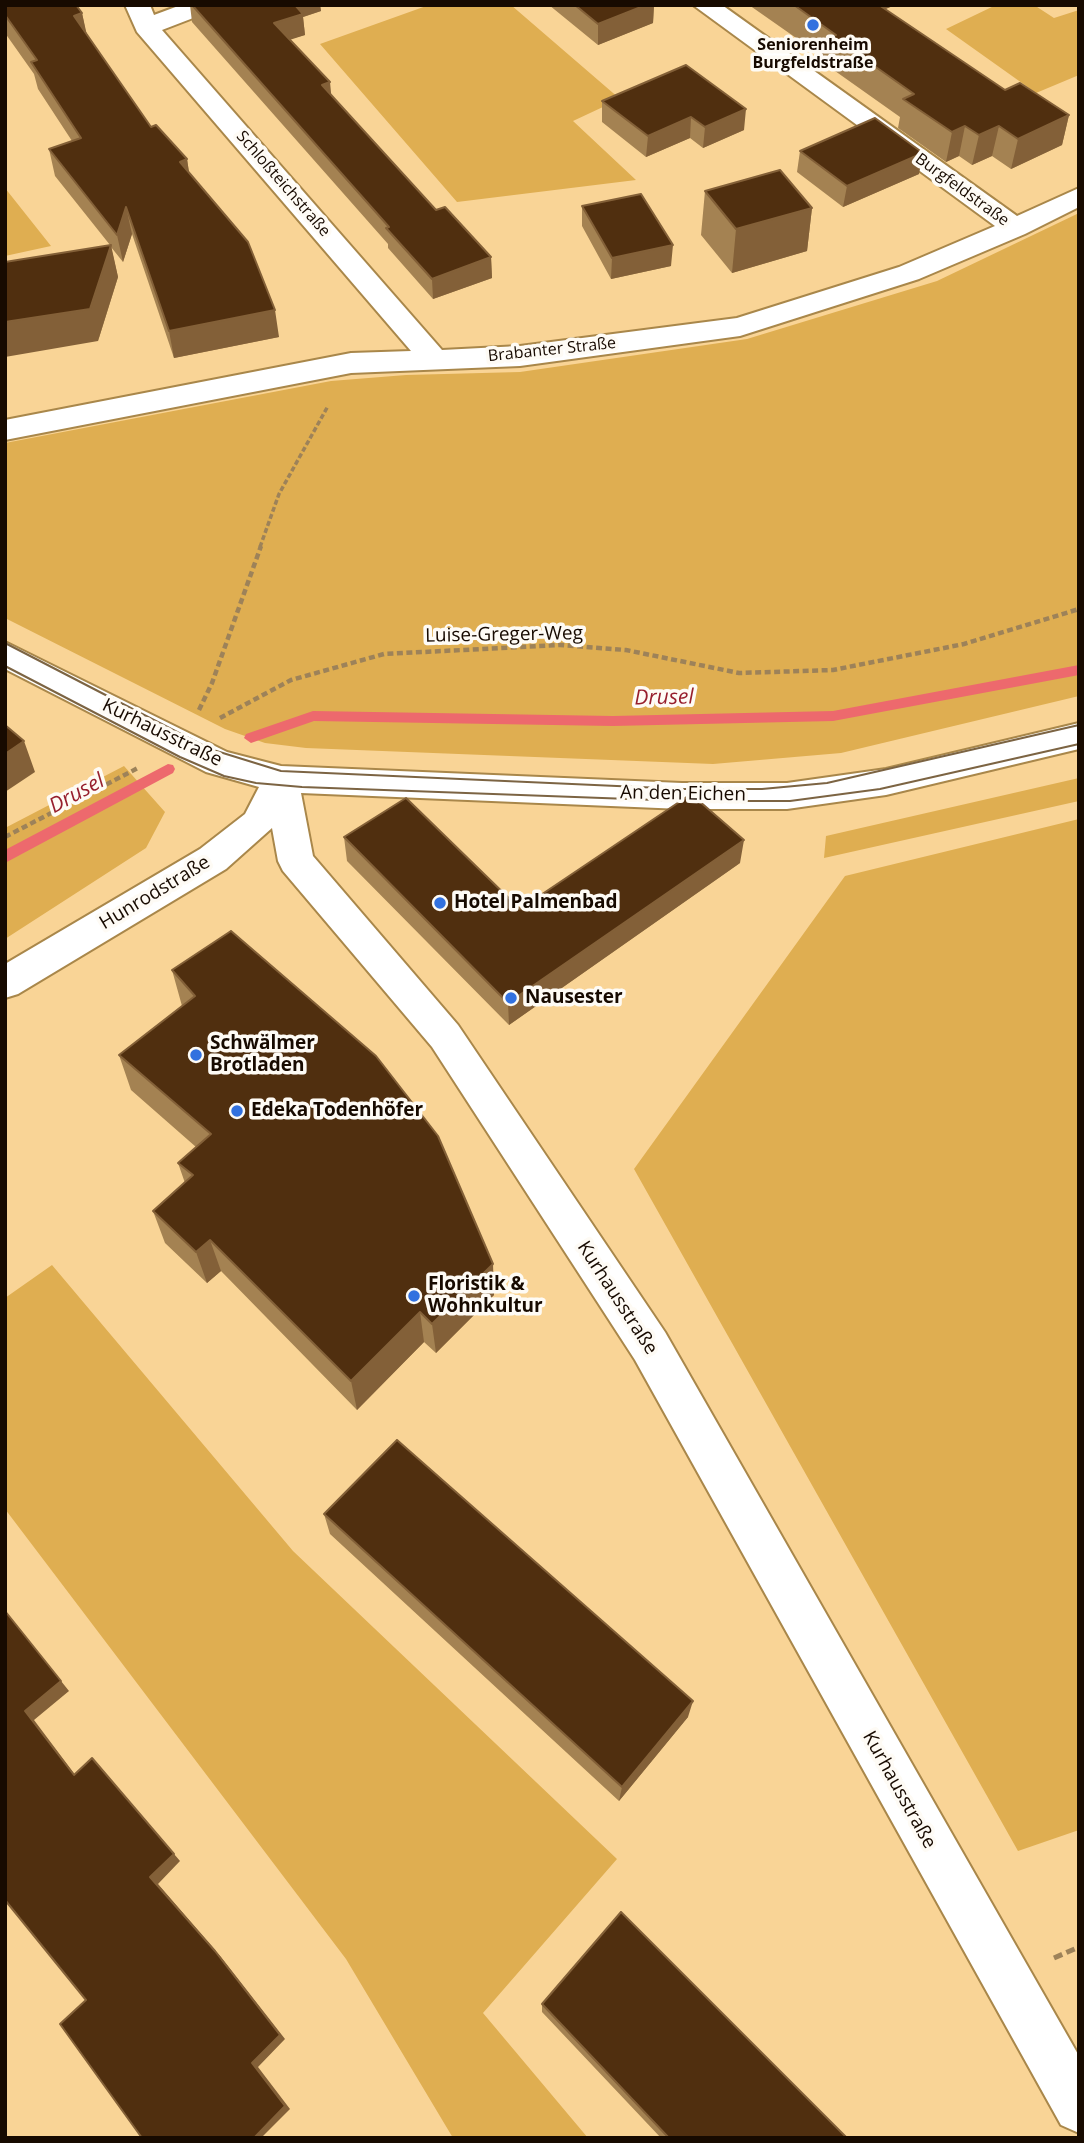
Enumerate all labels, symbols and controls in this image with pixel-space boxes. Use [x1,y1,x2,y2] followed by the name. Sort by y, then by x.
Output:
[805,17,821,33] marker: Seniorenheim Burgfeldstraße
[753,35,873,73] place label: Seniorenheim Burgfeldstraße
[232,127,334,241] street label: Schloßteichstraße
[911,150,1013,230] street label: Burgfeldstraße
[487,334,617,366] street label: Brabanter Straße
[425,622,583,648] street label: Luise-Greger-Weg
[634,685,694,711] water label: Drusel
[98,694,226,772] street label: Kurhausstraße
[45,769,109,819] water label: Drusel
[620,782,746,806] street label: An den Eichen
[96,851,214,935] street label: Hunrodstraße
[454,892,618,914] place label: Hotel Palmenbad
[432,895,448,911] marker: Hotel Palmenbad
[525,987,623,1009] place label: Nausester
[503,990,519,1006] marker: Nausester
[210,1033,315,1077] place label: Schwälmer Brotladen
[188,1047,204,1063] marker: Schwälmer Brotladen
[251,1100,423,1122] place label: Edeka Todenhöfer
[229,1103,245,1119] marker: Edeka Todenhöfer
[572,1237,662,1359] street label: Kurhausstraße
[428,1274,543,1318] place label: Floristik & Wohnkultur
[406,1288,422,1304] marker: Floristik & Wohnkultur
[857,1727,941,1853] street label: Kurhausstraße

